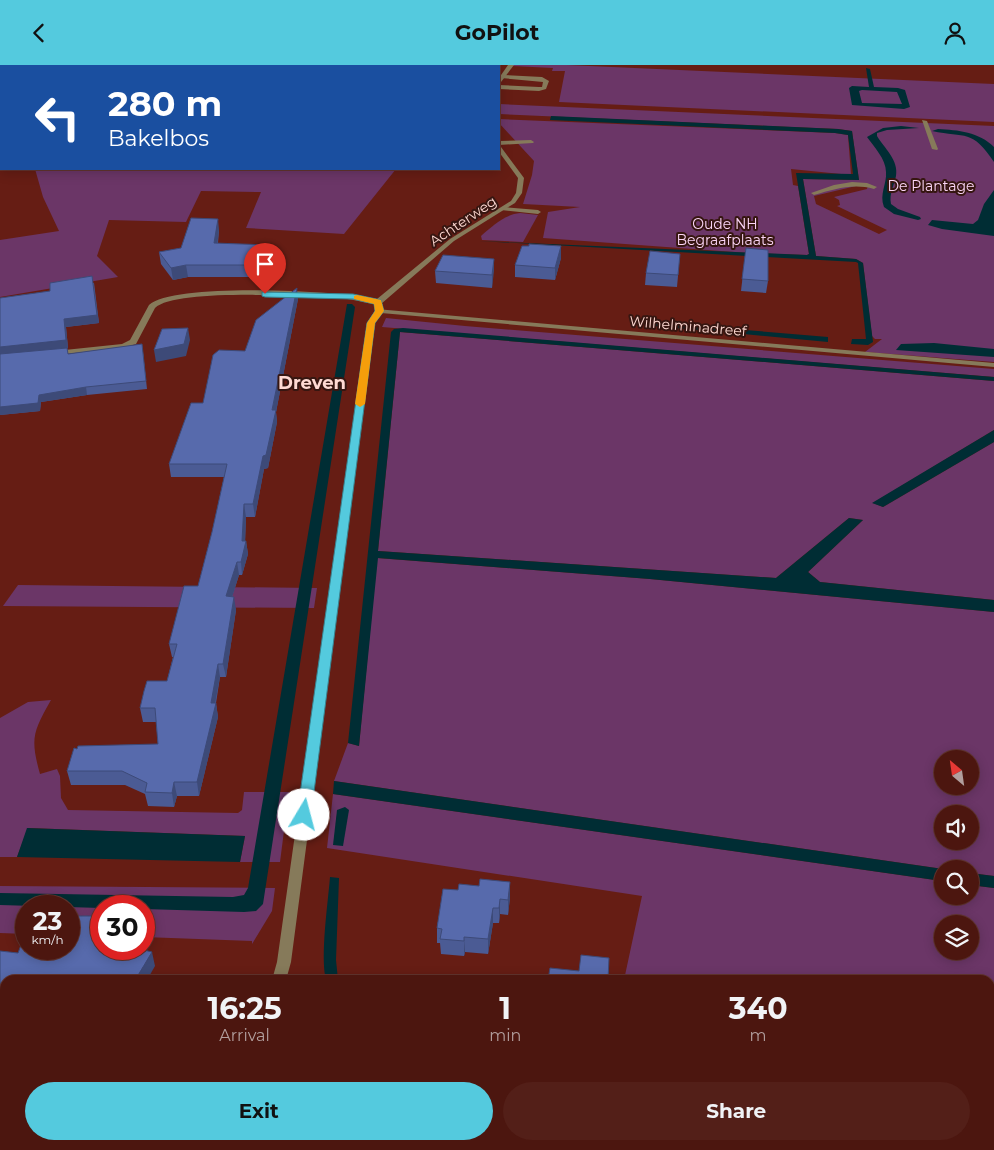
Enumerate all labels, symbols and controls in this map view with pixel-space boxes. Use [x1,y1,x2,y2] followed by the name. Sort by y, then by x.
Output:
[25,19,53,47] icon: back
[455,19,539,46] text: GoPilot
[941,19,969,47] icon: person
[108,82,222,125] text: 280 m
[25,85,90,150] icon: left
[108,125,209,152] text: Bakelbos
[888,177,974,195] park label: De Plantage
[426,192,500,250] street label: Achterweg
[676,215,774,249] park label: Oude NH Begraafplaats
[244,243,286,294] pin
[251,250,279,278] icon: arrive
[629,312,749,340] street label: Wilhelminadreef
[278,372,346,394] district label: Dreven
[934,750,979,795] north arrow
[934,750,979,960] map controls
[277,788,329,840] position arrow
[934,805,979,850] button: sound
[934,860,979,905] button: search
[90,895,155,960] speed limit sign: 30
[33,906,62,936] text: 23
[934,915,979,960] button: layers
[31,932,64,947] text: km/h
[207,990,282,1027] text: 16:25
[499,990,511,1027] text: 1
[729,990,788,1027] text: 340
[219,1026,270,1045] text: Arrival
[489,1026,521,1045] text: min
[750,1026,767,1045] text: m
[25,1082,493,1140] button: Exit
[503,1082,970,1140] button: Share

